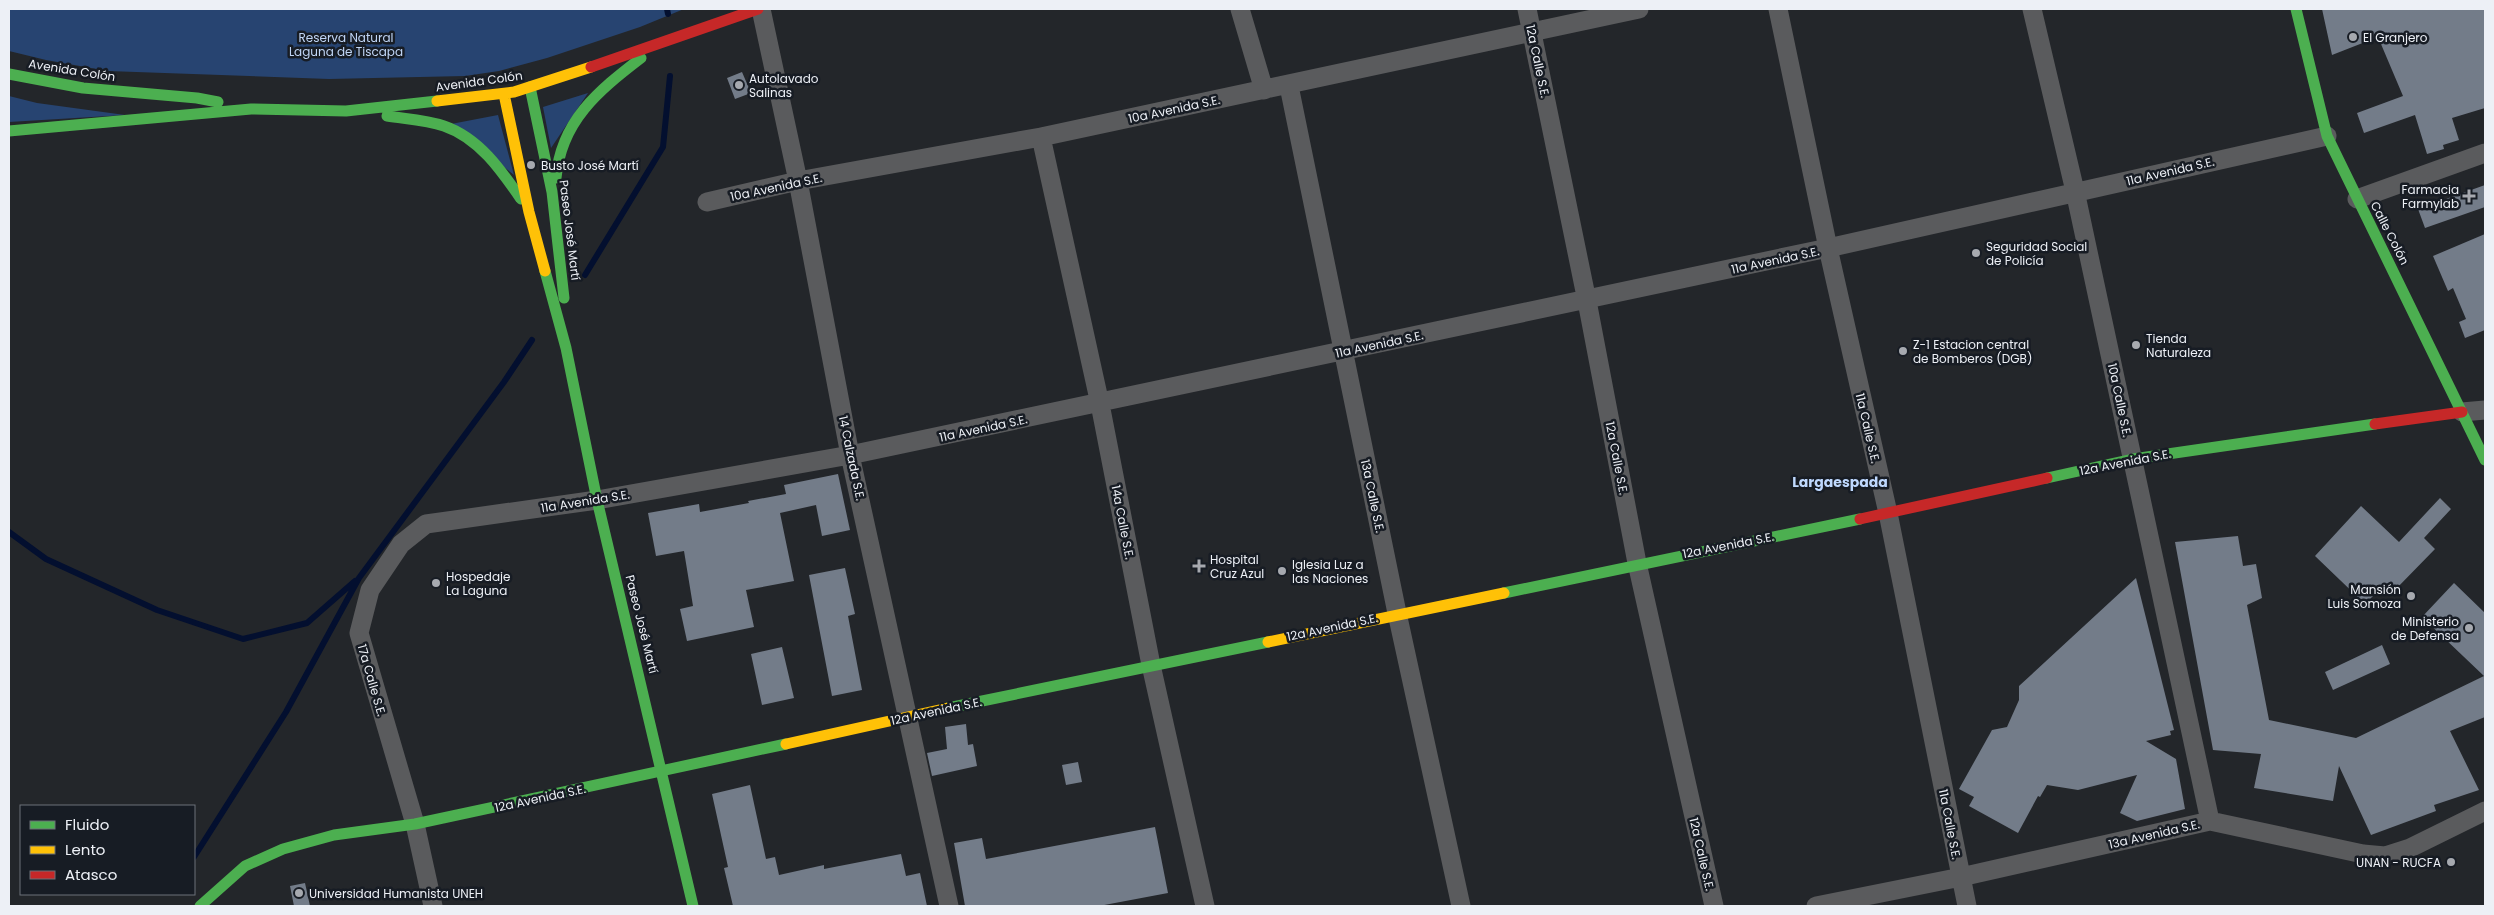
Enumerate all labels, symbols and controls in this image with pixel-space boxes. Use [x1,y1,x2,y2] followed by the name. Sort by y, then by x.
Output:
[1522,23,1554,99] street label: 12a Calle S.E.
[289,29,403,60] park label: Reserva Natural Laguna de Tiscapa
[2363,29,2428,46] place label: El Granjero
[2347,31,2359,43] marker: El Granjero
[27,55,117,85] street label: Avenida Colón
[434,66,524,96] street label: Avenida Colón
[749,70,819,101] place label: Autolavado Salinas
[733,79,745,91] marker: Autolavado Salinas
[1127,91,1221,127] street label: 10a Avenida S.E.
[2124,153,2216,189] street label: 11a Avenida S.E.
[541,157,639,174] place label: Busto José Martí
[525,159,537,171] marker: Busto José Martí
[729,169,823,205] street label: 10a Avenida S.E.
[555,179,585,281] street label: Paseo José Martí
[2402,181,2459,212] place label: Farmacia Farmylab
[2463,190,2475,202] marker: Farmacia Farmylab
[2367,198,2413,268] street label: Calle Colón
[1986,238,2087,269] place label: Seguridad Social de Policía
[1729,242,1821,278] street label: 11a Avenida S.E.
[1970,247,1982,259] marker: Seguridad Social de Policía
[1333,326,1425,362] street label: 11a Avenida S.E.
[2146,330,2211,361] place label: Tienda Naturaleza
[1913,336,2032,367] place label: Z-1 Estacion central de Bomberos (DGB)
[2130,339,2142,351] marker: Tienda Naturaleza
[1897,345,1909,357] marker: Z-1 Estacion central de Bomberos (DGB)
[2104,362,2136,438] street label: 10a Calle S.E.
[1852,391,1884,465] street label: 11a Calle S.E.
[937,410,1029,446] street label: 11a Avenida S.E.
[835,414,869,502] street label: 14 Calzada S.E.
[1602,420,1632,496] street label: 12a Calle S.E.
[2078,445,2172,479] street label: 12a Avenida S.E.
[1357,458,1389,534] street label: 13a Calle S.E.
[1792,472,1888,492] district label: Largaespada
[1108,484,1138,560] street label: 14a Calle S.E.
[539,486,631,516] street label: 11a Avenida S.E.
[1681,528,1775,562] street label: 12a Avenida S.E.
[1210,551,1264,582] place label: Hospital Cruz Azul
[1292,556,1368,587] place label: Iglesia Luz a las Naciones
[1192,559,1206,573] marker: Hospital Cruz Azul
[1276,565,1288,577] marker: Iglesia Luz a las Naciones
[446,568,510,599] place label: Hospedaje La Laguna
[622,573,662,675] street label: Paseo José Martí
[430,577,442,589] marker: Hospedaje La Laguna
[2327,581,2401,612] place label: Mansión Luis Somoza
[2405,590,2417,602] marker: Mansión Luis Somoza
[1285,609,1379,645] street label: 12a Avenida S.E.
[2391,613,2459,644] place label: Ministerio de Defensa
[2463,622,2475,634] marker: Ministerio de Defensa
[354,642,390,718] street label: 17a Calle S.E.
[889,693,983,729] street label: 12a Avenida S.E.
[493,780,587,816] street label: 12a Avenida S.E.
[1935,787,1965,861] street label: 11a Calle S.E.
[20,805,195,895] legend
[65,814,109,835] text: Fluido
[2107,815,2201,853] street label: 13a Avenida S.E.
[1685,816,1719,892] street label: 12a Calle S.E.
[65,839,105,860] text: Lento
[2356,854,2441,871] place label: UNAN - RUCFA
[2445,856,2457,868] marker: UNAN - RUCFA
[65,864,117,885] text: Atasco
[309,885,483,902] place label: Universidad Humanista UNEH
[293,887,305,899] marker: Universidad Humanista UNEH

